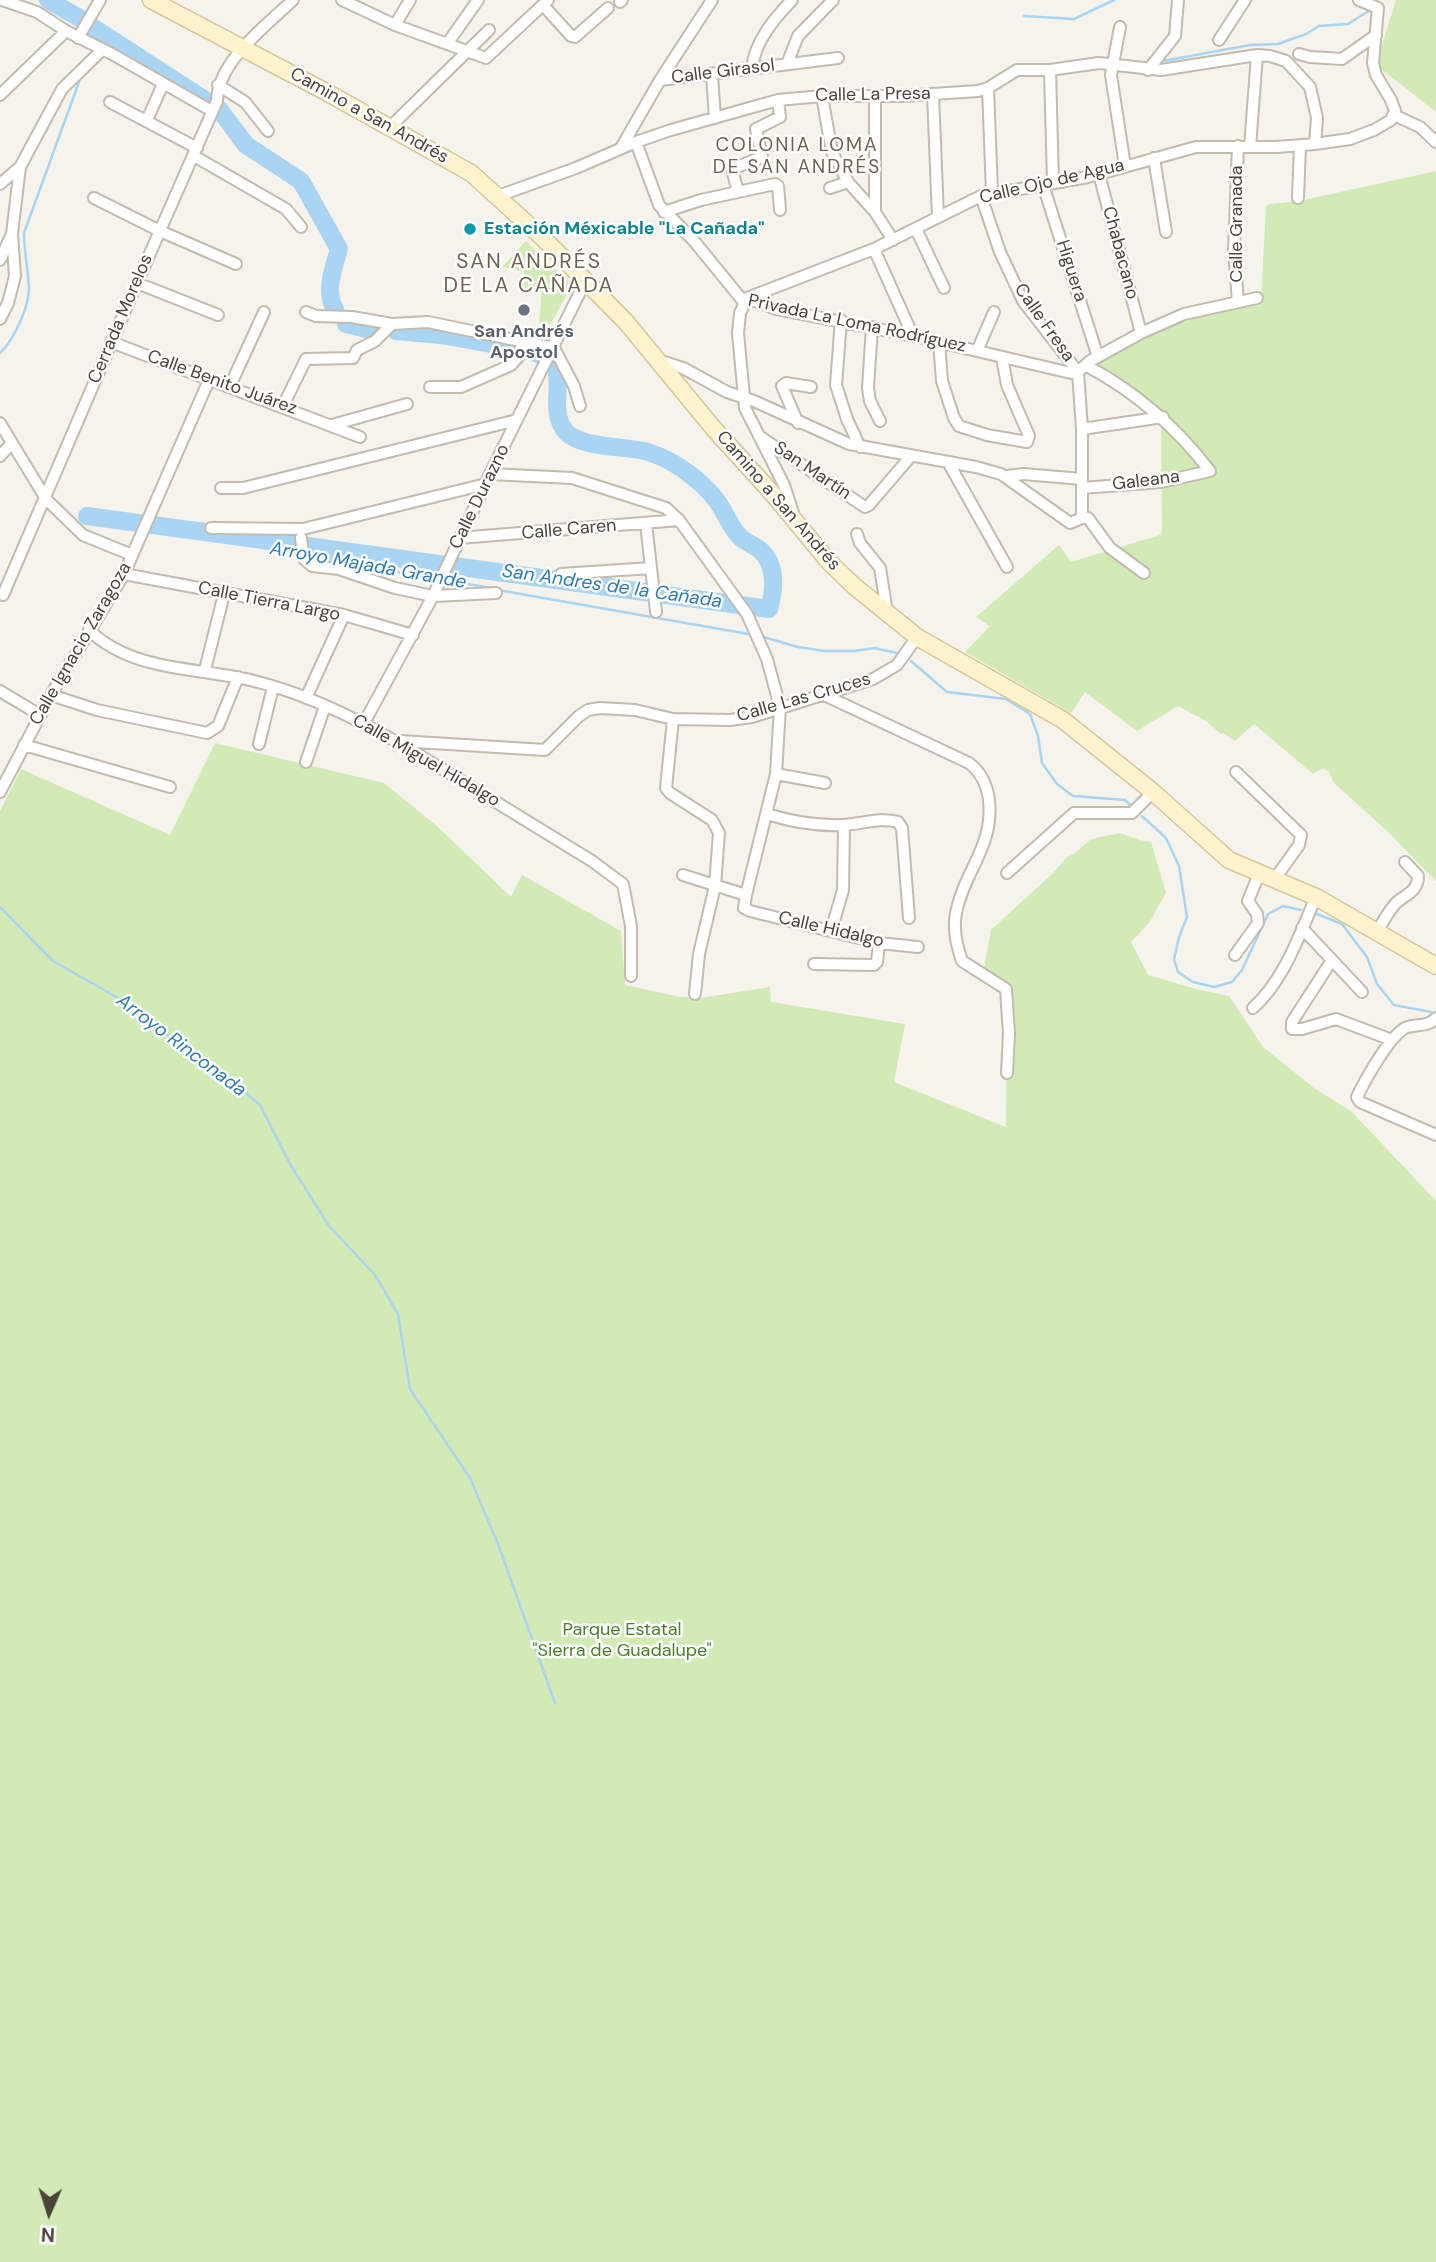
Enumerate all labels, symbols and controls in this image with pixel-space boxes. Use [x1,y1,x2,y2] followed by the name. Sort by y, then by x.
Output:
[670,55,776,89] street label: Calle Girasol
[286,63,452,169] street label: Camino a San Andrés
[815,83,931,107] street label: Calle La Presa
[714,135,880,179] district label: COLONIA LOMA DE SAN ANDRÉS
[978,155,1126,209] street label: Calle Ojo de Agua
[1226,165,1248,283] street label: Calle Granada
[1097,204,1143,302] street label: Chabacano
[484,218,765,240] place label: Estación Méxicable "La Cañada"
[462,221,478,237] marker: Estación Méxicable "La Cañada"
[1051,237,1091,305] street label: Higuera
[445,249,613,299] district label: SAN ANDRÉS DE LA CAÑADA
[84,251,158,387] street label: Cerrada Morelos
[1009,280,1079,366] street label: Calle Fresa
[746,290,968,358] street label: Privada La Loma Rodríguez
[516,302,532,318] marker: San Andrés Apostol
[474,321,574,364] place label: San Andrés Apostol
[144,346,300,420] street label: Calle Benito Juárez
[711,427,845,575] street label: Camino a San Andrés
[769,437,855,505] street label: San Martín
[445,441,515,553] street label: Calle Durazno
[1111,466,1181,496] street label: Galeana
[521,515,617,545] street label: Calle Caren
[268,538,468,594] water label: Arroyo Majada Grande
[26,559,136,729] street label: Calle Ignacio Zaragoza
[501,560,723,614] water label: San Andres de la Cañada
[196,578,342,626] street label: Calle Tierra Largo
[735,669,873,727] street label: Calle Las Cruces
[348,710,504,812] street label: Calle Miguel Hidalgo
[776,907,886,953] street label: Calle Hidalgo
[112,990,250,1102] water label: Arroyo Rinconada
[532,1619,712,1662] park label: Parque Estatal "Sierra de Guadalupe"
[14,2178,84,2248] north arrow
[40,2222,55,2247] text: N

